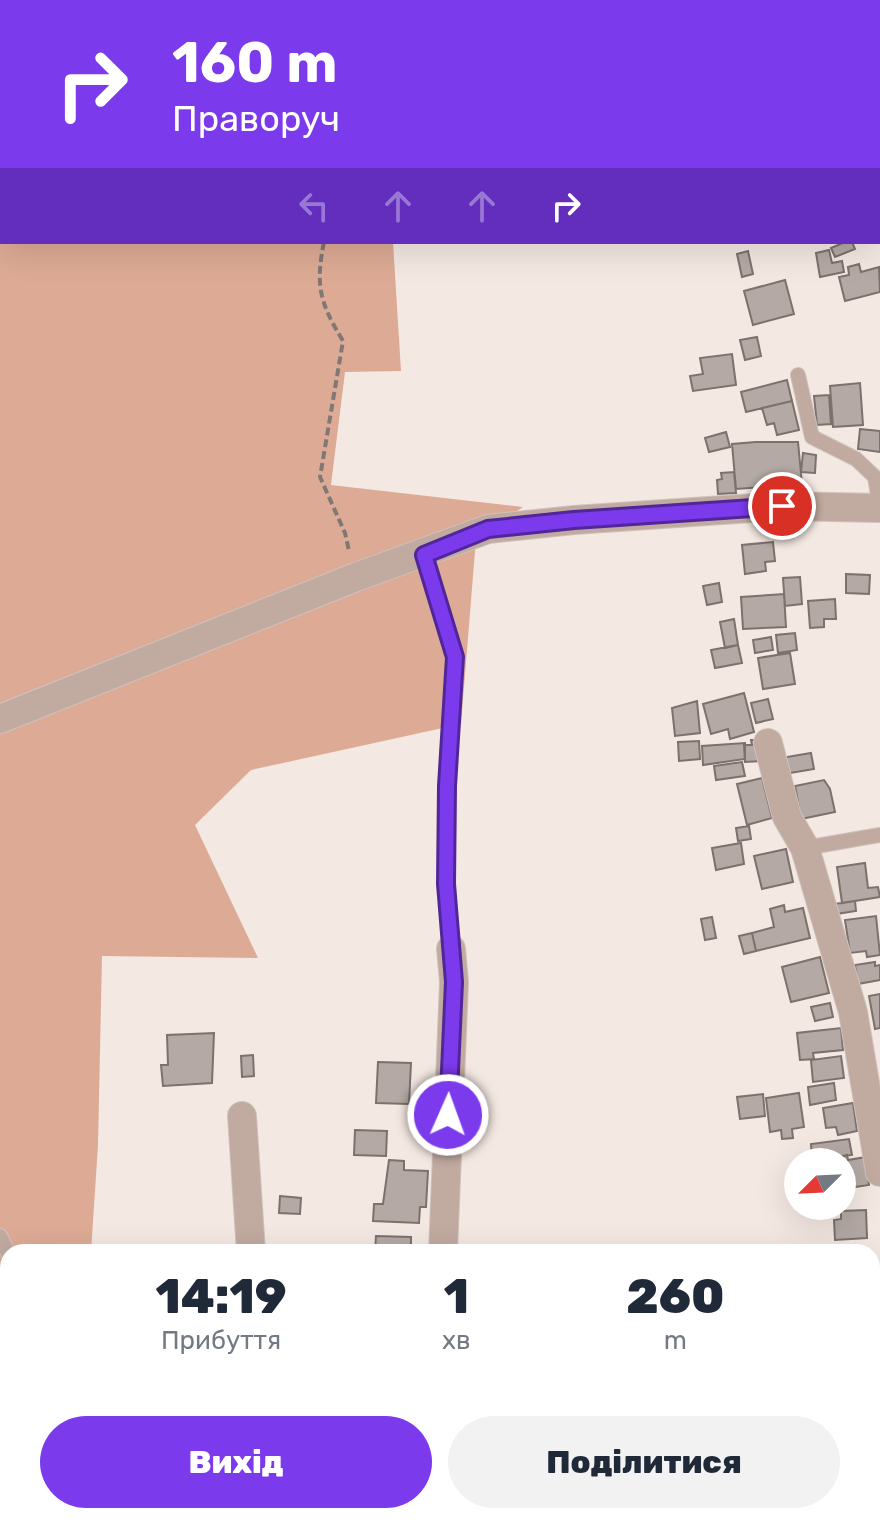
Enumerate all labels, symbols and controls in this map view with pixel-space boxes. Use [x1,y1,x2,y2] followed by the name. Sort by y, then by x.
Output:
[172,30,338,96] text: 160 m
[40,32,144,136] icon: right
[172,97,340,140] text: Праворуч
[292,184,336,228] icon: left
[376,184,420,228] icon: ahead
[460,184,504,228] icon: ahead
[544,184,588,228] icon: right
[748,472,816,540] pin
[760,484,804,528] icon: arrive
[406,1073,490,1157] position arrow
[784,1148,856,1220] north arrow
[784,1148,856,1220] map controls
[155,1268,287,1325] text: 14:19
[444,1268,469,1325] text: 1
[626,1268,724,1325] text: 260
[161,1325,281,1356] text: Прибуття
[442,1325,471,1356] text: хв
[664,1325,687,1356] text: m
[40,1416,432,1508] button: Вихід
[448,1416,840,1508] button: Поділитися

